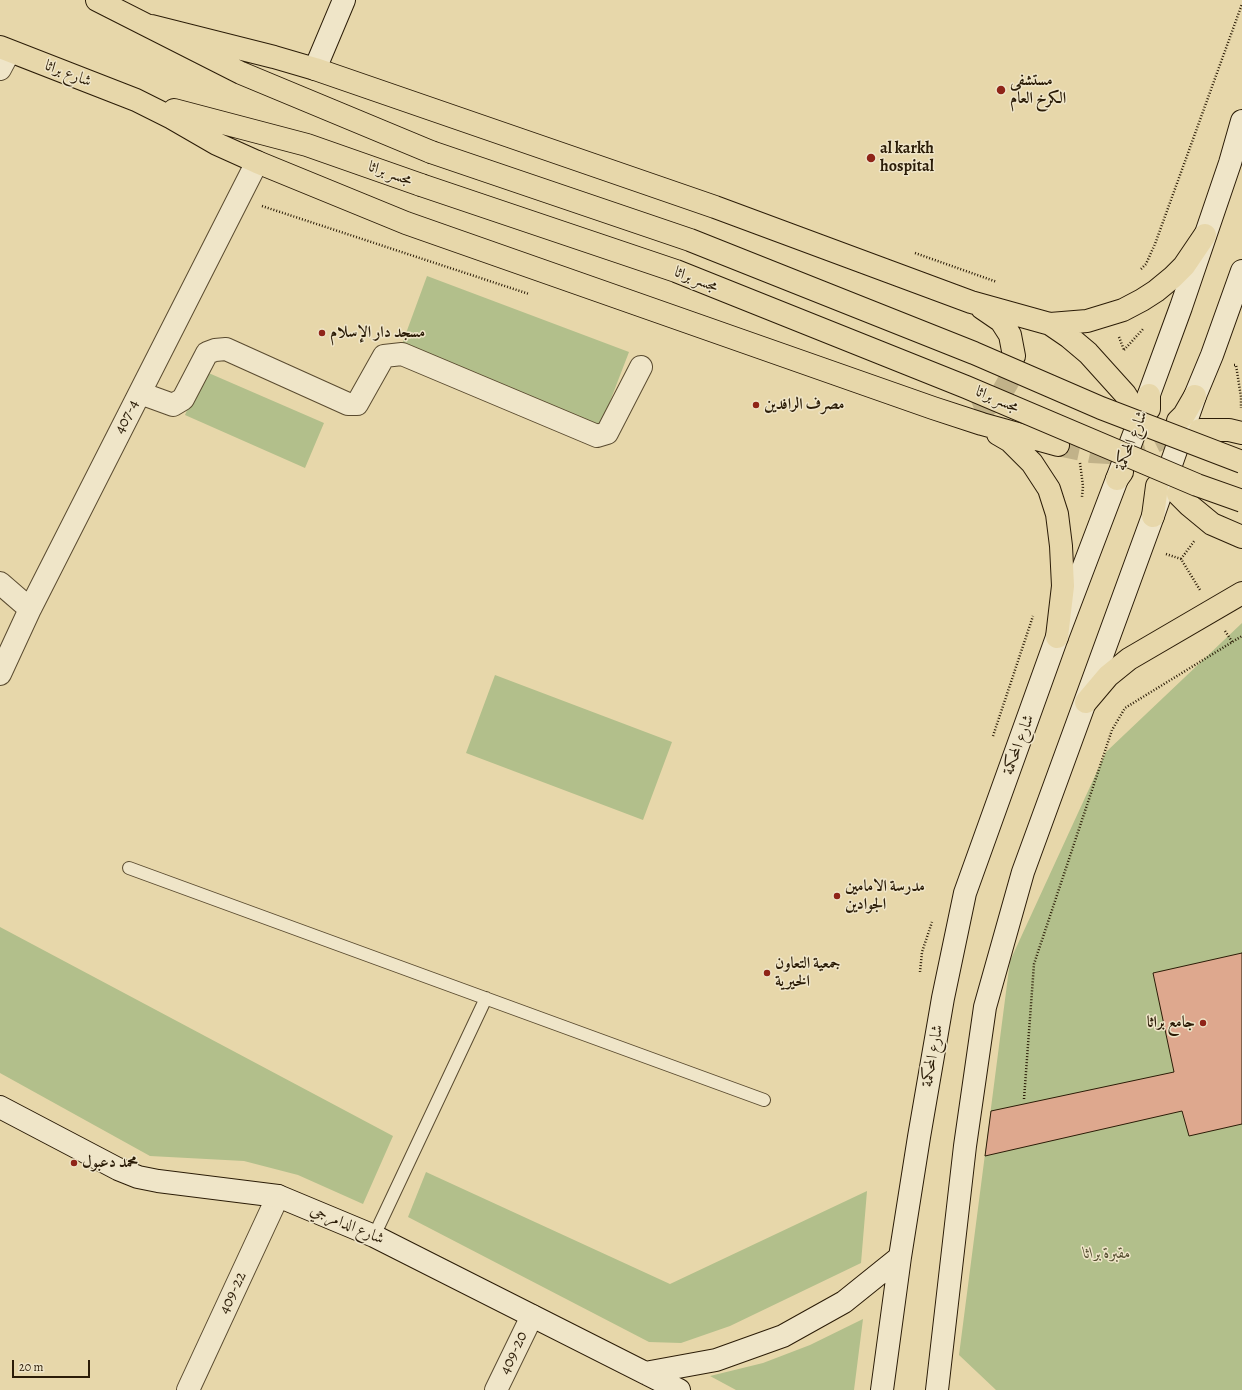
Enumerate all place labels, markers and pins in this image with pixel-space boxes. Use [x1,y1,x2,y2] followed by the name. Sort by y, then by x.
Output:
[1010,71,1066,109] place label: مستشفى الكرخ العام
[995,84,1007,96] marker: مستشفى الكرخ العام
[880,139,934,177] place label: al karkh hospital
[865,152,877,164] marker: al karkh hospital
[330,323,425,343] place label: مسجد دار الإسلام
[317,328,327,338] marker: مسجد دار الإسلام
[764,395,845,415] place label: مصرف الرافدين
[751,400,761,410] marker: مصرف الرافدين
[845,877,925,915] place label: مدرسة الامامين الجوادين
[832,891,842,901] marker: مدرسة الامامين الجوادين
[775,954,841,992] place label: جمعية التعاون الخيرية
[762,968,772,978] marker: جمعية التعاون الخيرية
[1147,1013,1195,1033] place label: جامع براثا
[1198,1018,1208,1028] marker: جامع براثا
[82,1153,138,1173] place label: محمد دعبول
[69,1158,79,1168] marker: محمد دعبول

